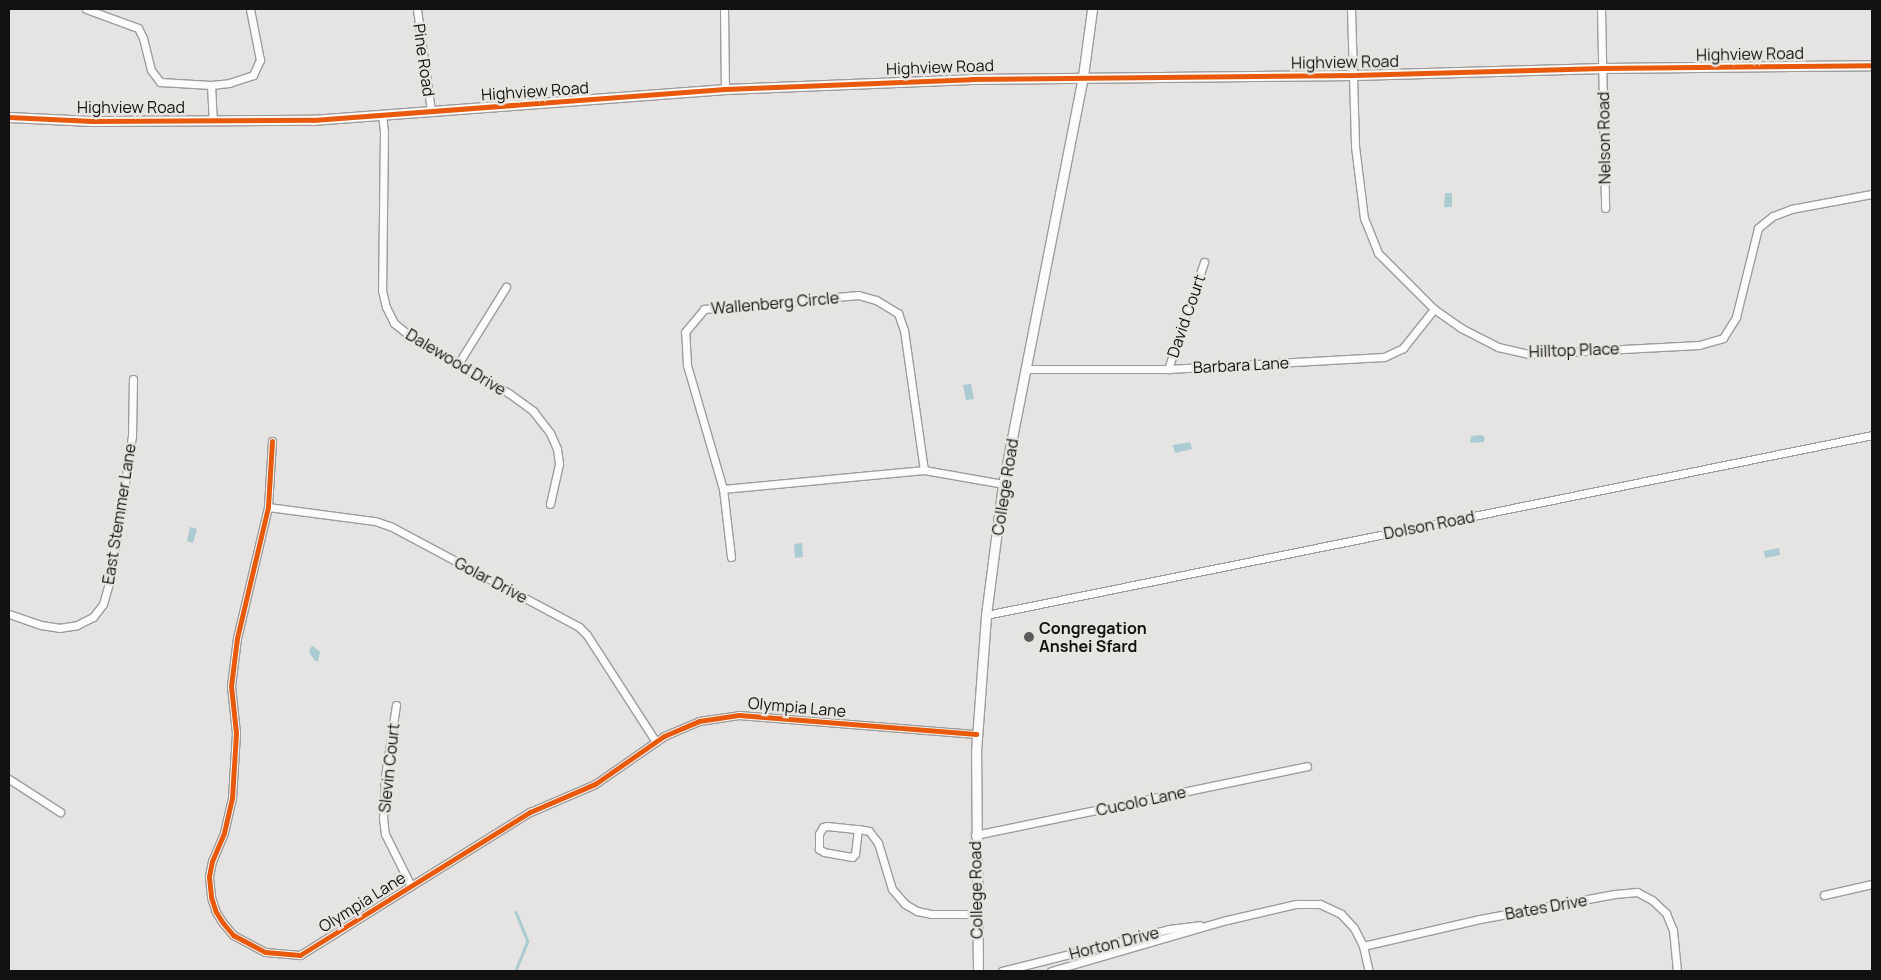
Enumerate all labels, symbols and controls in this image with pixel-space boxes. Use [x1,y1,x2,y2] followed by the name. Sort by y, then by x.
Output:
[409,22,439,98] street label: Pine Road
[1696,43,1804,65] street label: Highview Road
[1291,51,1399,73] street label: Highview Road
[886,56,994,78] street label: Highview Road
[480,78,590,104] street label: Highview Road
[1594,92,1614,184] street label: Nelson Road
[77,97,185,117] street label: Highview Road
[1163,272,1209,360] street label: David Court
[710,288,840,318] street label: Wallenberg Circle
[402,325,510,399] street label: Dalewood Drive
[1528,339,1620,361] street label: Hilltop Place
[1192,353,1290,377] street label: Barbara Lane
[988,437,1022,537] street label: College Road
[98,442,140,586] street label: East Stemmer Lane
[1382,507,1476,543] street label: Dolson Road
[451,553,531,607] street label: Golar Drive
[1039,618,1147,656] place label: Congregation Anshei Sfard
[1023,631,1035,643] marker: Congregation Anshei Sfard
[747,693,847,721] street label: Olympia Lane
[375,722,403,814] street label: Slevin Court
[1094,782,1188,820] street label: Cucolo Lane
[966,841,986,939] street label: College Road
[315,868,409,936] street label: Olympia Lane
[1503,890,1589,924] street label: Bates Drive
[1067,923,1161,963] street label: Horton Drive

